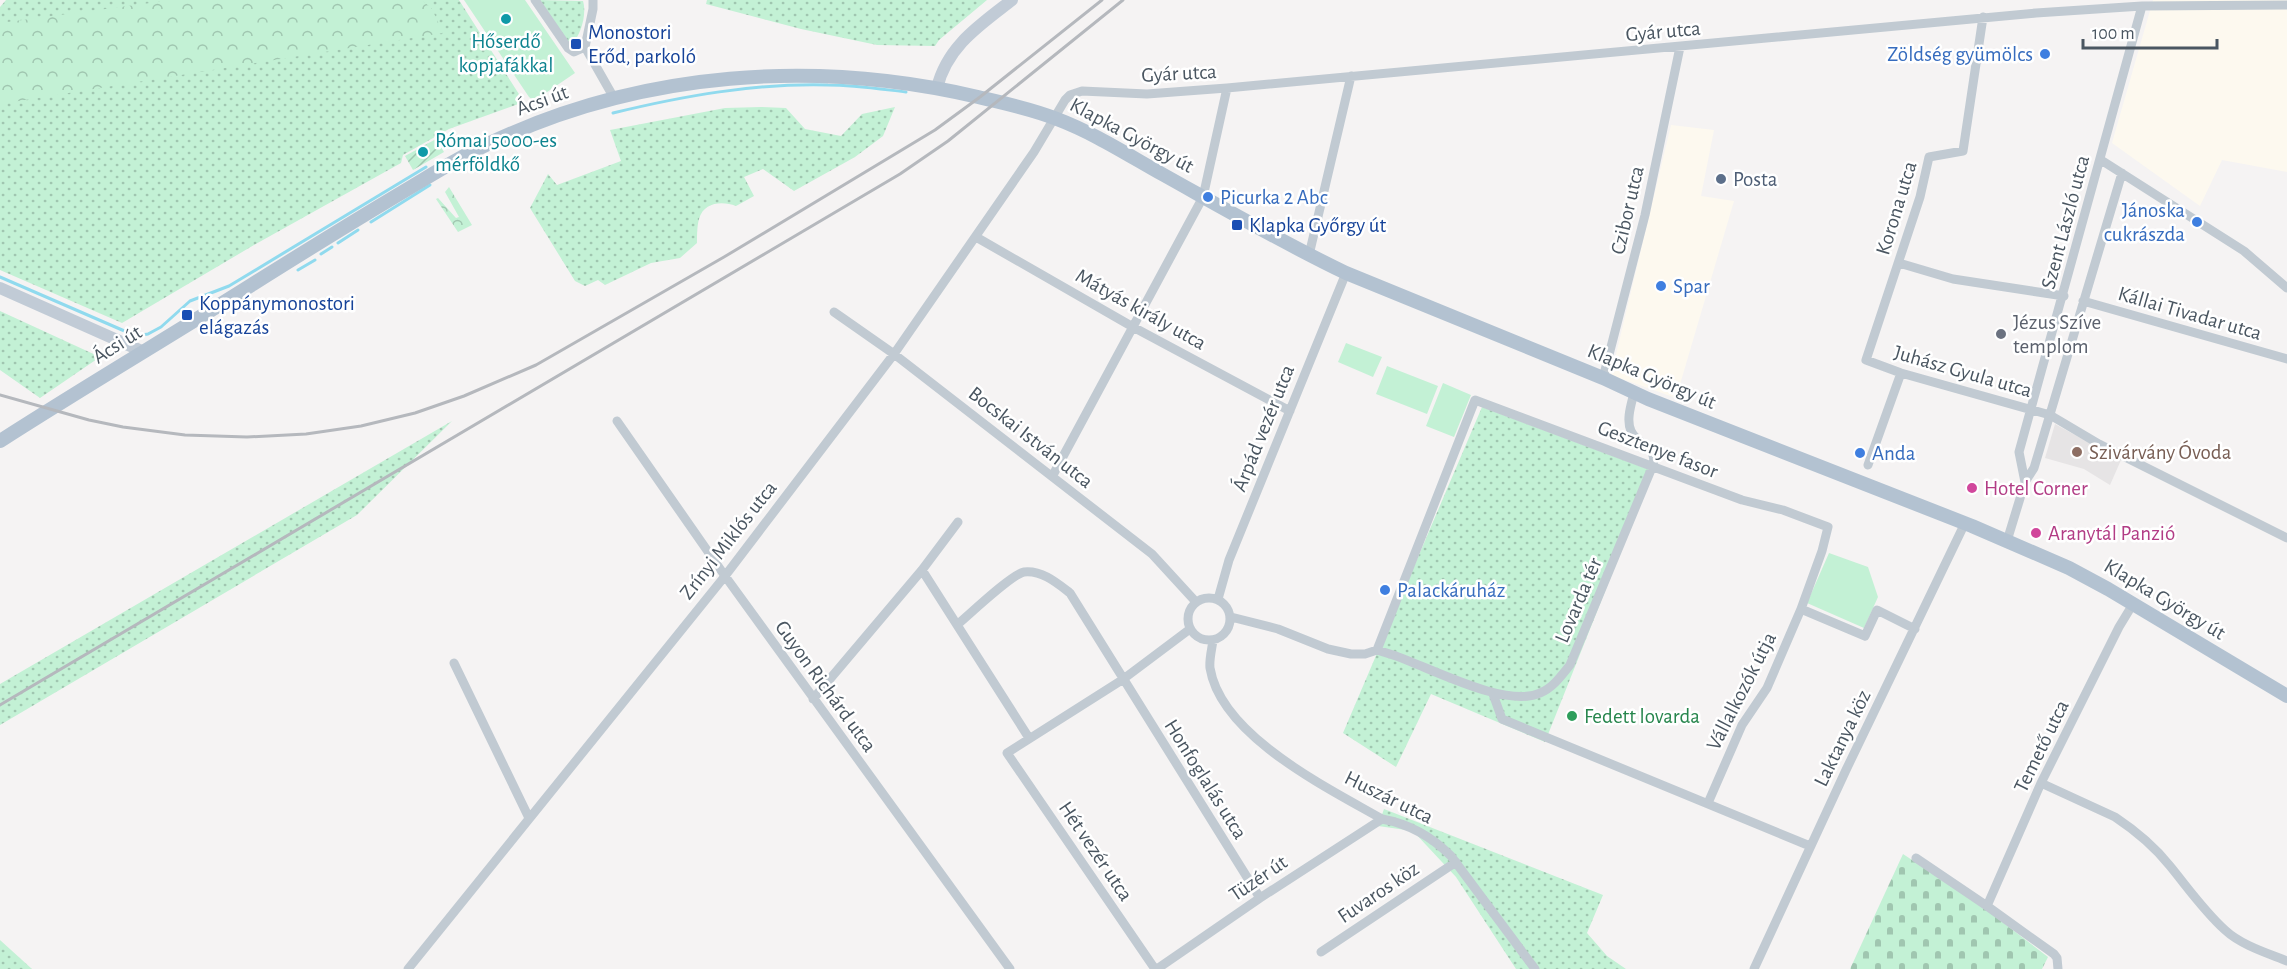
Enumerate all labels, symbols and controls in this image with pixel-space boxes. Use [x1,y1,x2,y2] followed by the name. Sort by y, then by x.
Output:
[499,12,513,26] marker: Hőserdő kopjafákkal
[2083,12,2216,50] scale bar
[1625,18,1702,45] street label: Gyár utca
[588,22,696,67] place label: Monostori Erőd, parkoló
[2092,25,2135,43] text: 100 m
[459,31,553,76] place label: Hőserdő kopjafákkal
[569,37,583,51] marker: Monostori Erőd, parkoló
[1887,44,2033,65] place label: Zöldség gyümölcs
[2038,47,2052,61] marker: Zöldség gyümölcs
[1141,61,1217,86] street label: Gyár utca
[513,79,571,119] street label: Ácsi út
[1066,94,1198,177] street label: Klapka György út
[435,130,557,175] place label: Római 5000-es mérföldkő
[416,145,430,159] marker: Római 5000-es mérföldkő
[2038,153,2093,291] street label: Szent László utca
[1872,159,1921,257] street label: Korona utca
[1607,164,1648,256] street label: Czibor utca
[1733,169,1778,190] place label: Posta
[1714,172,1728,186] marker: Posta
[1220,187,1328,208] place label: Picurka 2 Abc
[1201,190,1215,204] marker: Picurka 2 Abc
[2104,200,2185,245] place label: Jánoska cukrászda
[1249,215,1386,236] place label: Klapka Győrgy út
[2190,215,2204,229] marker: Jánoska cukrászda
[1230,218,1244,232] marker: Klapka Győrgy út
[1072,265,1210,354] street label: Mátyás király utca
[1673,276,1710,297] place label: Spar
[1654,279,1668,293] marker: Spar
[2116,283,2264,344] street label: Kállai Tivadar utca
[199,293,355,338] place label: Koppánymonostori elágazás
[180,308,194,322] marker: Koppánymonostori elágazás
[2013,312,2101,357] place label: Jézus Szíve templom
[88,319,146,368] street label: Ácsi út
[1994,327,2008,341] marker: Jézus Szíve templom
[1585,340,1719,413] street label: Klapka György út
[1892,342,2034,401] street label: Juhász Gyula utca
[1227,361,1299,495] street label: Árpád vezér utca
[965,383,1097,492] street label: Bocskai István utca
[1595,417,1721,482] street label: Gesztenye fasor
[2089,440,2232,463] place label: Szivárvány Óvoda
[1872,443,1916,464] place label: Anda
[2070,445,2084,459] marker: Szivárvány Óvoda
[1853,446,1867,460] marker: Anda
[676,477,781,603] street label: Zrínyi Miklós utca
[1984,478,2088,499] place label: Hotel Corner
[1965,481,1979,495] marker: Hotel Corner
[2048,523,2175,544] place label: Aranytál Panzió
[2029,526,2043,540] marker: Aranytál Panzió
[1551,554,1606,646] street label: Lovarda tér
[2101,555,2229,644] street label: Klapka György út
[1397,580,1505,601] place label: Palackáruház
[1378,583,1392,597] marker: Palackáruház
[771,617,880,756] street label: Guyon Richárd utca
[1703,629,1780,754] street label: Vállalkozók útja
[1810,687,1875,790] street label: Laktanya köz
[2010,696,2073,796] street label: Temető utca
[1584,706,1700,727] place label: Fedett lovarda
[1565,709,1579,723] marker: Fedett lovarda
[1160,716,1251,843] street label: Honfoglalás utca
[1341,767,1437,828] street label: Huszár utca
[1055,798,1137,905] street label: Hét vezér utca
[1225,851,1291,905] street label: Tüzér út
[1334,858,1423,927] street label: Fuvaros köz

